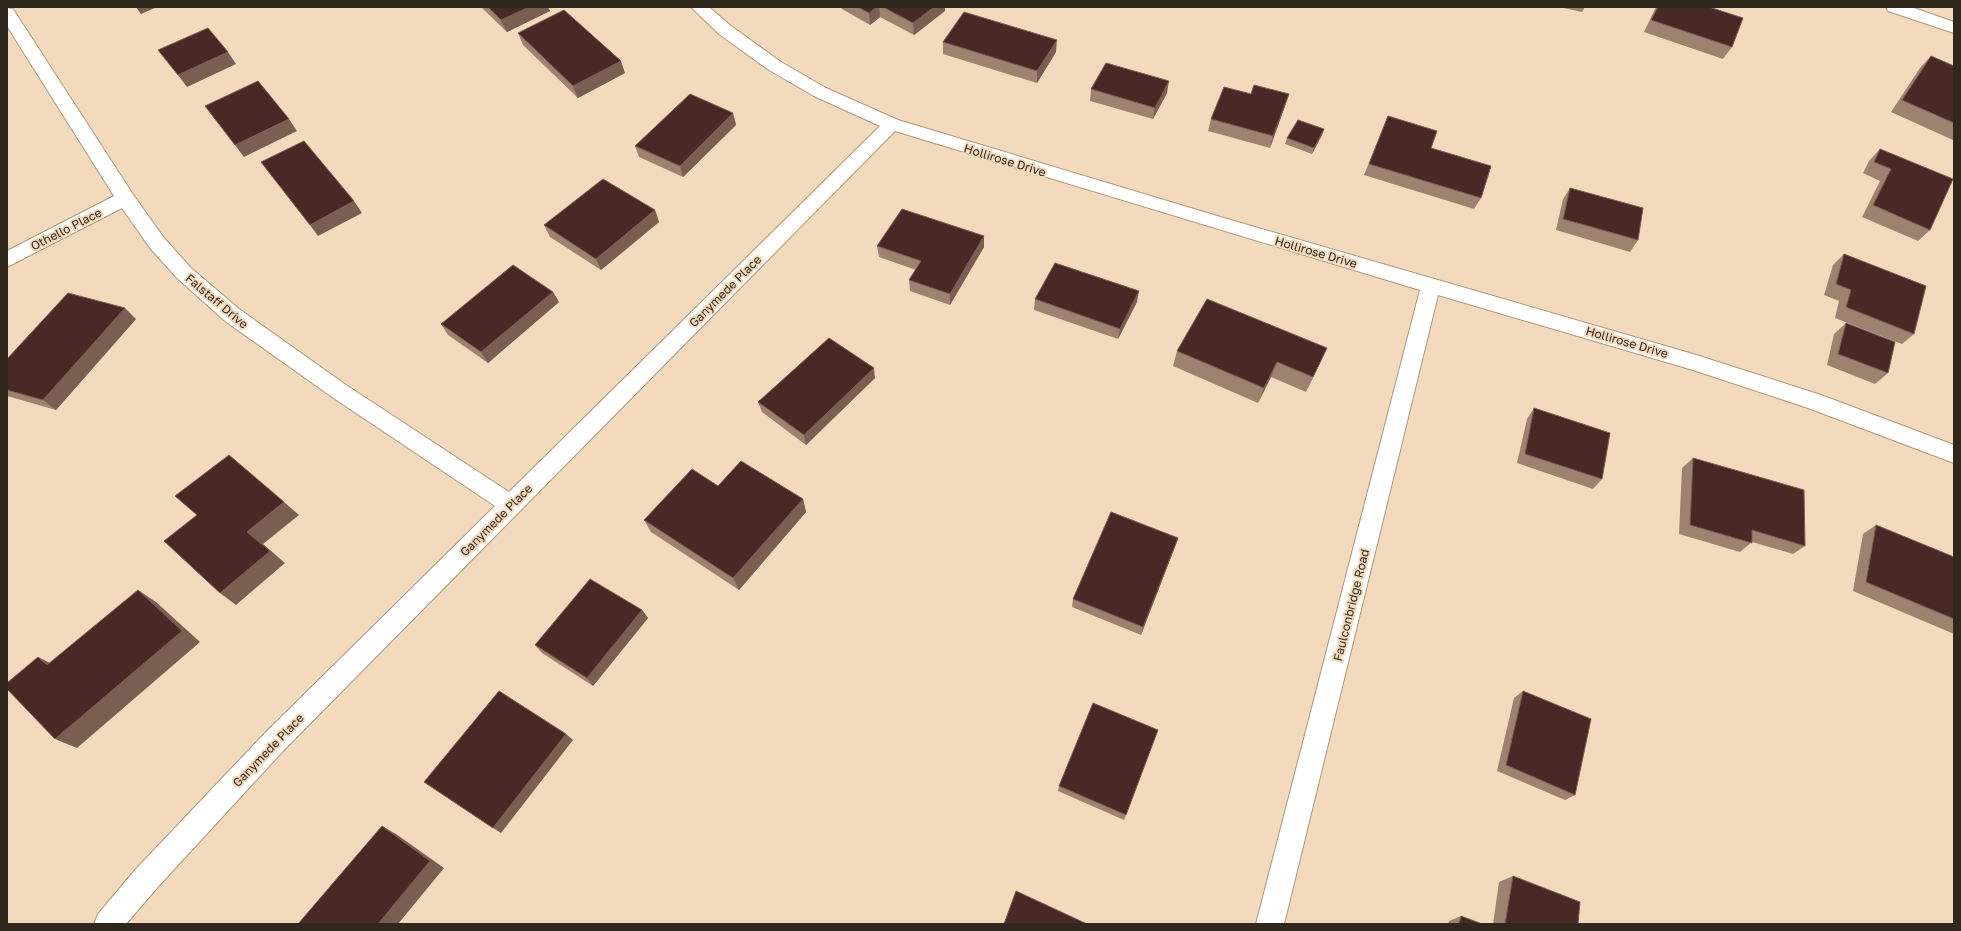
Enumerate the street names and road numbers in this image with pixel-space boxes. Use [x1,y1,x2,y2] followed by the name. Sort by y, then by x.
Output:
[962,140,1048,180] street label: Hollirose Drive
[28,205,104,253] street label: Othello Place
[1273,233,1359,271] street label: Hollirose Drive
[686,252,764,330] street label: Ganymede Place
[183,270,251,332] street label: Falstaff Drive
[1584,323,1670,361] street label: Hollirose Drive
[457,481,535,559] street label: Ganymede Place
[1330,547,1372,663] street label: Faulconbridge Road
[229,710,307,790] street label: Ganymede Place

